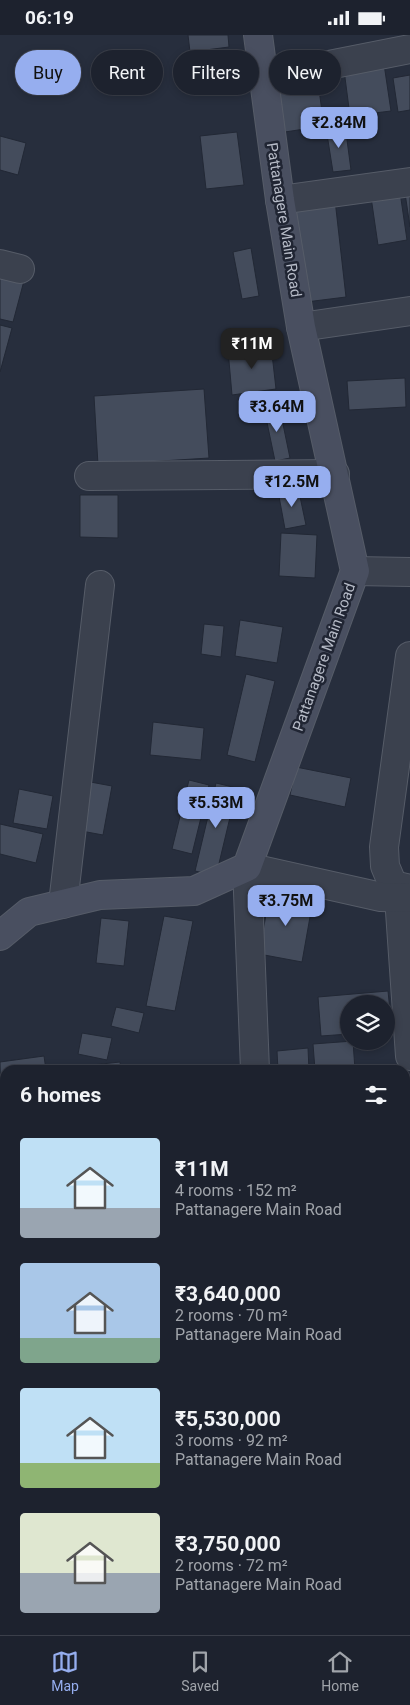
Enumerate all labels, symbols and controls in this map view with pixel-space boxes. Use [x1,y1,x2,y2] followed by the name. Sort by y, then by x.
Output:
[25,6,74,29] text: 06:19
[15,50,81,95] chip: Buy
[91,50,163,95] chip: Rent
[173,50,259,95] chip: Filters
[269,50,341,95] chip: New
[298,107,380,149] pin: ₹2.84M
[312,113,366,132] text: ₹2.84M
[263,141,305,299] street label: Pattanagere Main Road
[222,327,282,370] pin: ₹11M
[232,334,272,353] text: ₹11M
[236,391,318,433] pin: ₹3.64M
[250,397,304,416] text: ₹3.64M
[251,465,333,508] pin: ₹12.5M
[265,472,319,491] text: ₹12.5M
[289,580,359,734] street label: Pattanagere Main Road
[175,787,257,829] pin: ₹5.53M
[189,793,243,812] text: ₹5.53M
[245,885,327,927] pin: ₹3.75M
[259,891,313,910] text: ₹3.75M
[340,995,395,1050] map controls
[340,995,395,1050] button: layers
[362,1081,390,1109] icon: filters
[20,1083,101,1107] text: 6 homes
[175,1157,229,1181] text: ₹11M
[60,1158,120,1218] icon: home
[175,1181,297,1200] text: 4 rooms · 152 m²
[175,1200,342,1219] text: Pattanagere Main Road
[175,1282,281,1306] text: ₹3,640,000
[60,1283,120,1343] icon: home
[175,1306,288,1325] text: 2 rooms · 70 m²
[175,1325,342,1344] text: Pattanagere Main Road
[175,1407,281,1431] text: ₹5,530,000
[60,1408,120,1468] icon: home
[175,1431,288,1450] text: 3 rooms · 92 m²
[175,1450,342,1469] text: Pattanagere Main Road
[175,1532,281,1556] text: ₹3,750,000
[60,1533,120,1593] icon: home
[175,1556,288,1575] text: 2 rooms · 72 m²
[175,1575,342,1594] text: Pattanagere Main Road
[51,1648,79,1694] tab: Map
[181,1648,219,1694] tab: Saved
[321,1648,359,1694] tab: Home

